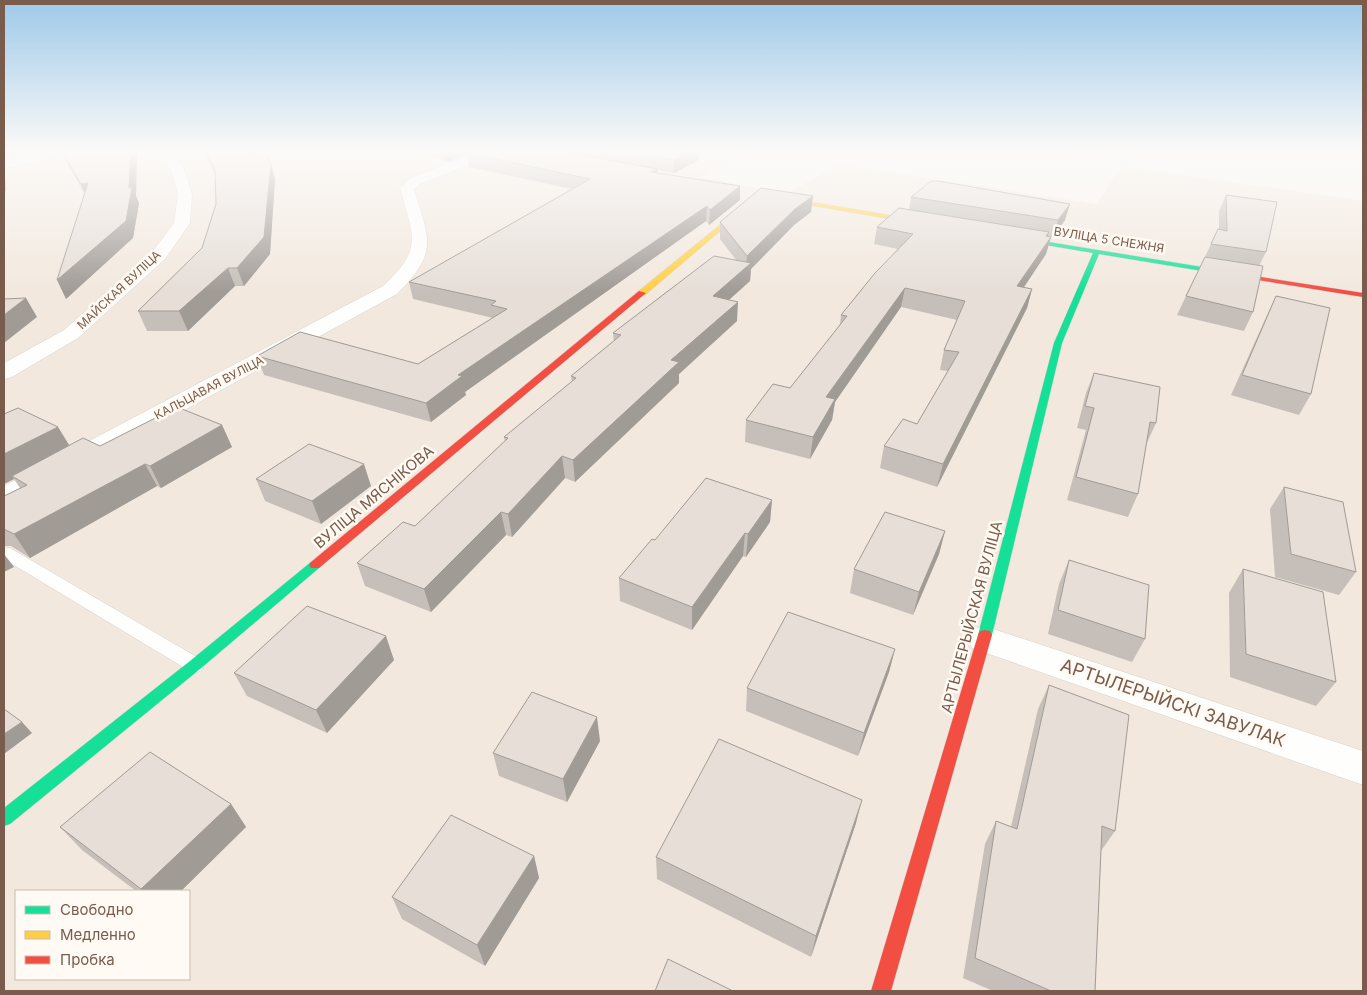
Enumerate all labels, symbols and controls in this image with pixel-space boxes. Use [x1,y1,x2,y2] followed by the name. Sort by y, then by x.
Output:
[1053,223,1165,256] street label: ВУЛІЦА 5 СНЕЖНЯ
[74,247,164,332] street label: МАЙСКАЯ ВУЛІЦА
[151,352,266,423] street label: КАЛЬЦАВАЯ ВУЛІЦА
[310,441,437,552] street label: ВУЛІЦА МЯСНІКОВА
[937,519,1006,715] street label: АРТЫЛЕРЫЙСКАЯ ВУЛІЦА
[1058,653,1289,751] street label: АРТЫЛЕРЫЙСКІ ЗАВУЛАК
[15,890,190,980] legend
[60,900,134,919] text: Свободно
[60,925,136,944] text: Медленно
[60,950,115,969] text: Пробка

